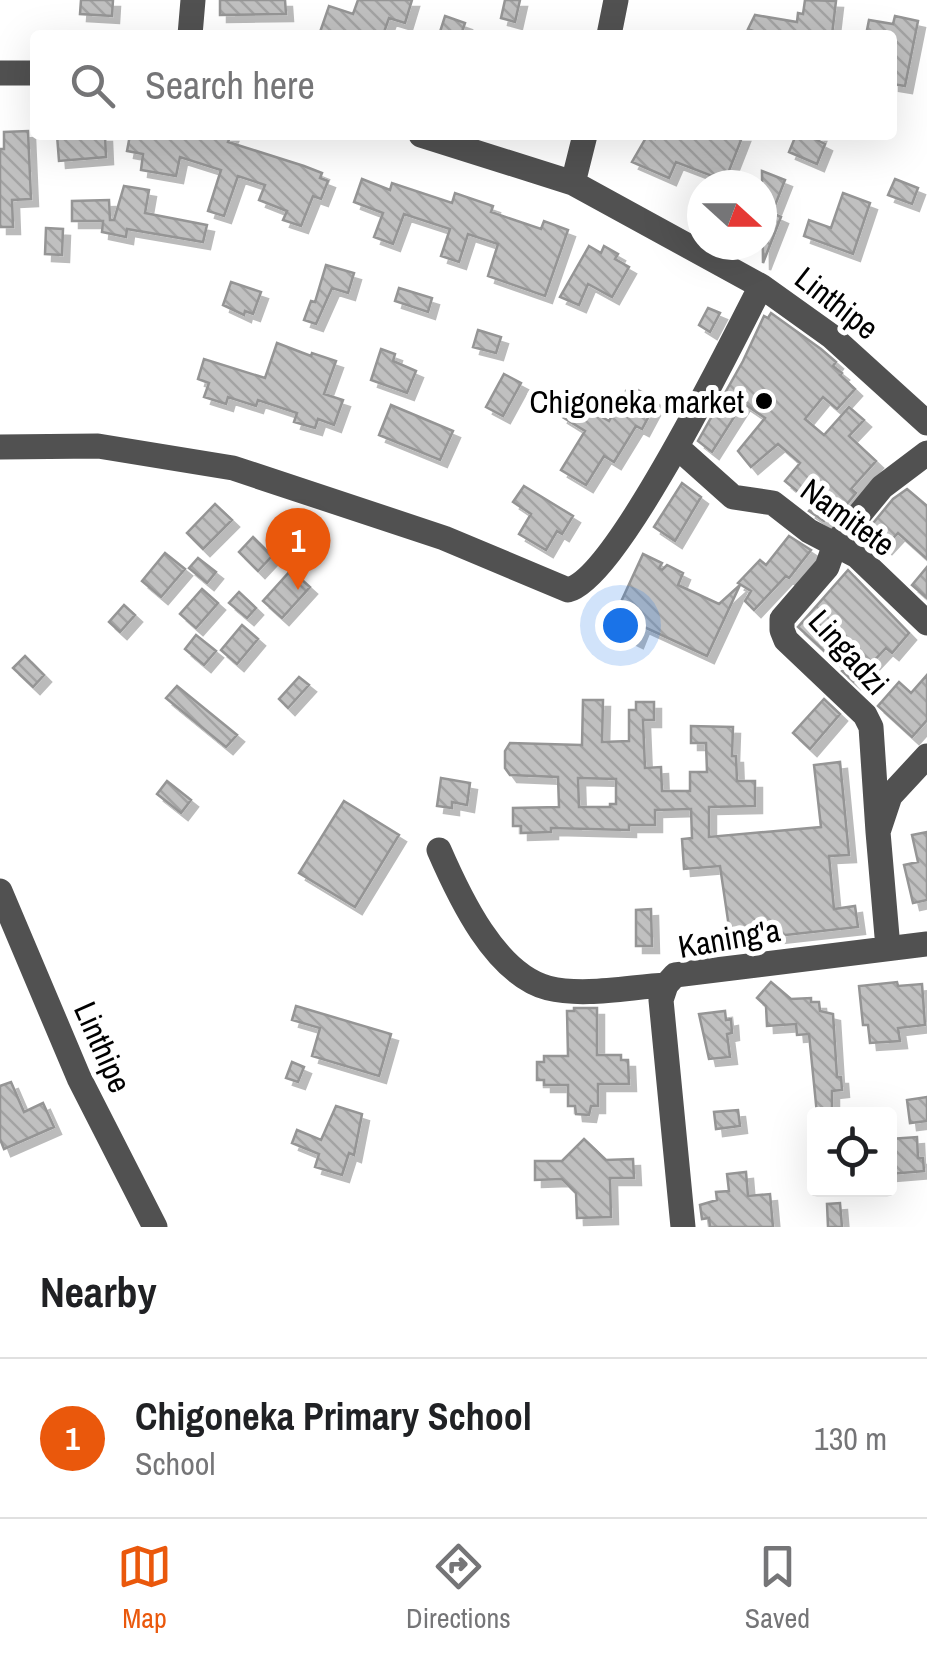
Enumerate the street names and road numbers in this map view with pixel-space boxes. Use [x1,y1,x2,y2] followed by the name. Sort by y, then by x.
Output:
[786,257,888,349] street label: Linthipe
[792,468,904,566] street label: Namitete
[799,600,899,704] street label: Lingadzi
[675,908,784,968] street label: Kaning'a
[64,995,142,1099] street label: Linthipe

